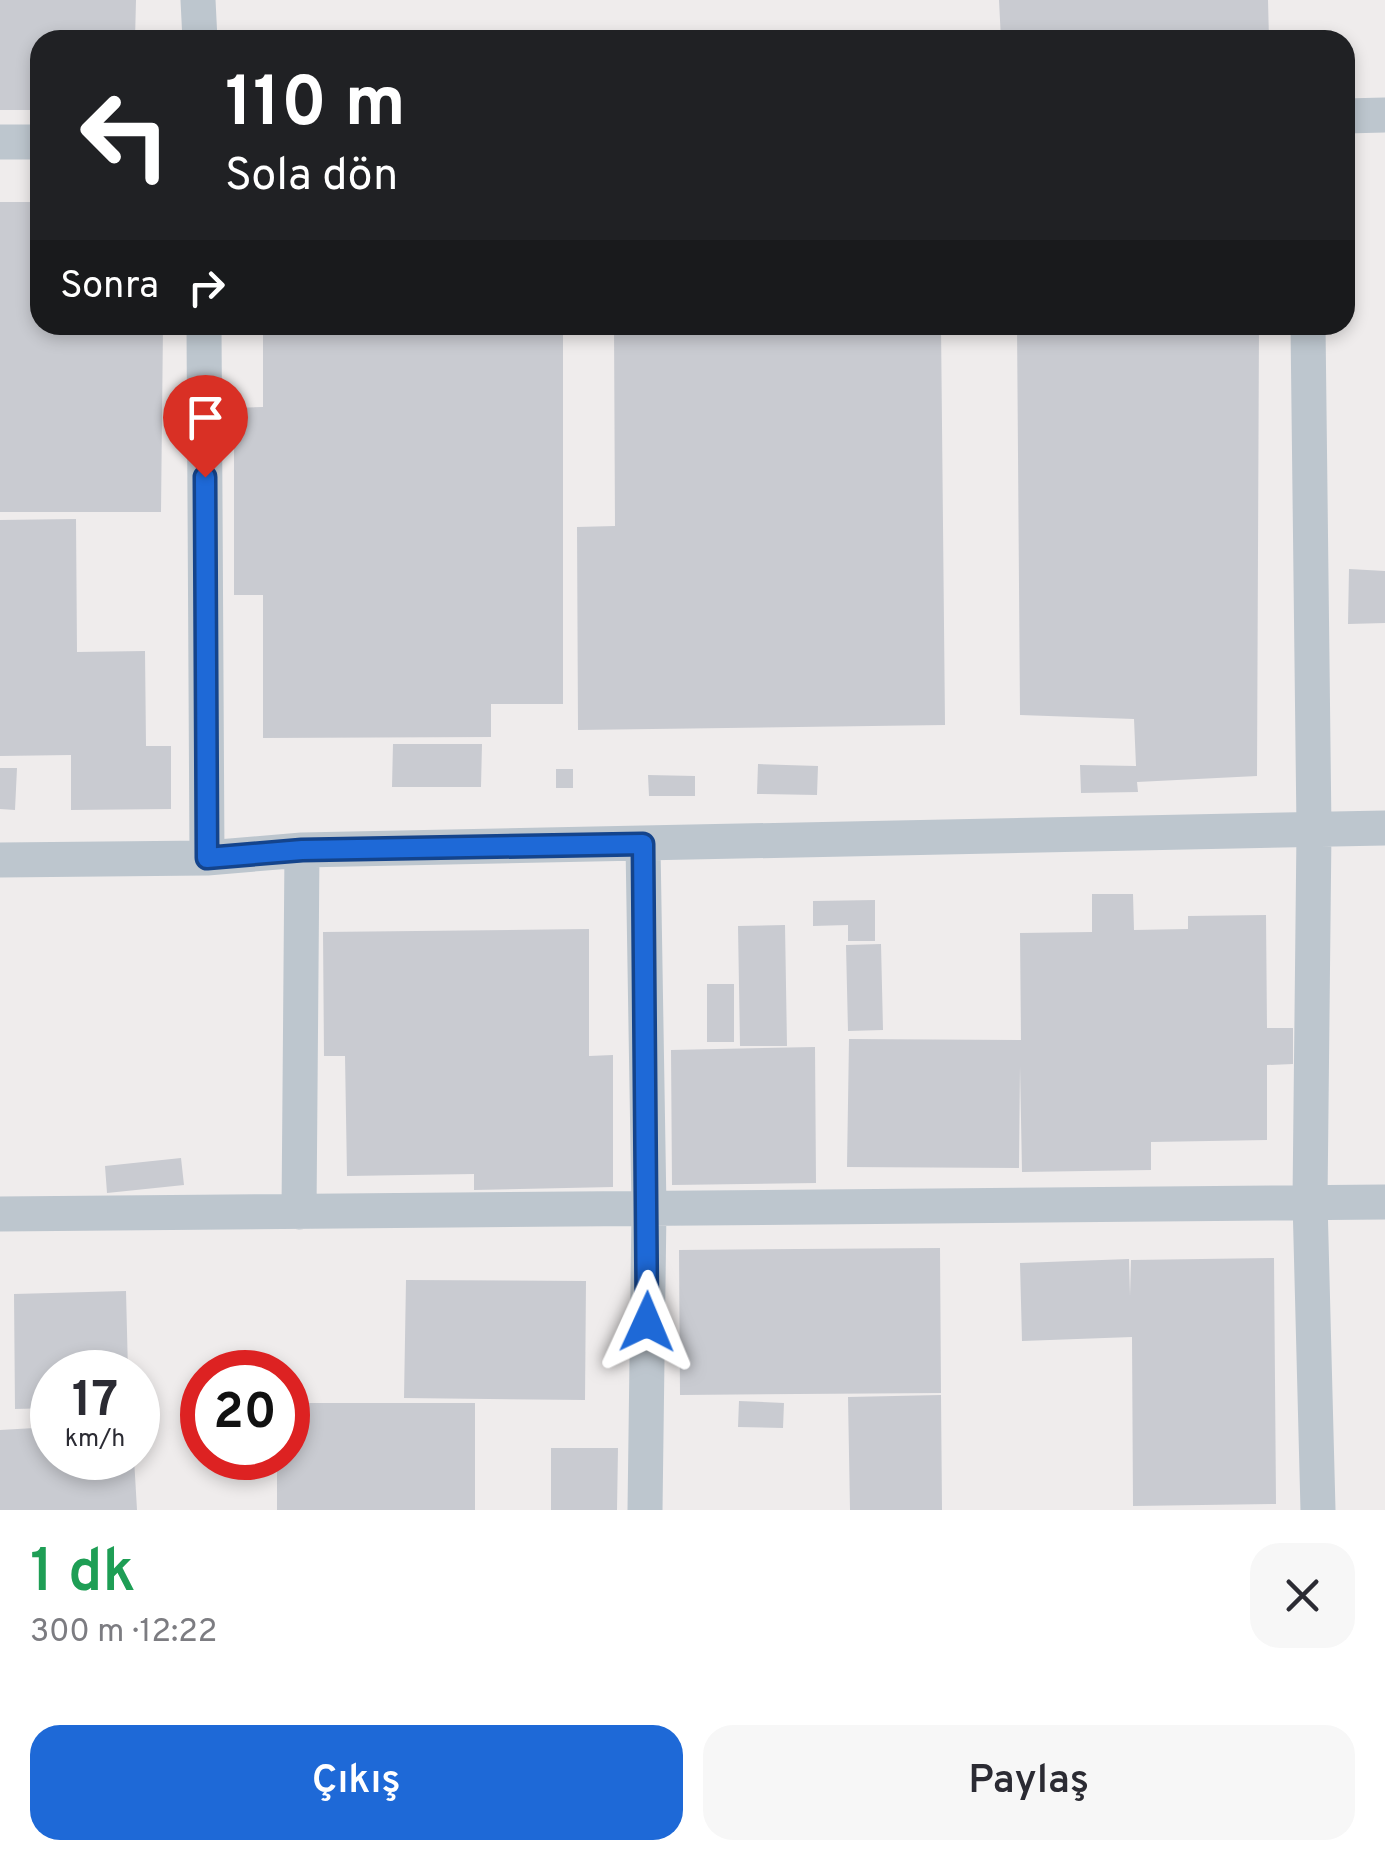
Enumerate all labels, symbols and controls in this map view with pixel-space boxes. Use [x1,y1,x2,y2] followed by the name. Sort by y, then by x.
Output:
[225,62,406,151] text: 110 m
[60,70,190,200] icon: left
[225,149,398,206] text: Sola dön
[179,260,234,315] icon: right
[60,263,159,312] text: Sonra
[163,375,248,478] pin
[178,390,233,445] icon: arrive
[595,1270,699,1374] position arrow
[180,1350,310,1480] speed limit sign: 20
[72,1371,118,1434] text: 17
[65,1424,125,1456] text: km/h
[30,1537,135,1613] text: 1 dk
[1250,1543,1355,1648] button: close
[30,1613,217,1653] text: 300 m · 12:22
[30,1725,683,1840] button: Çıkış
[703,1725,1355,1840] button: Paylaş

